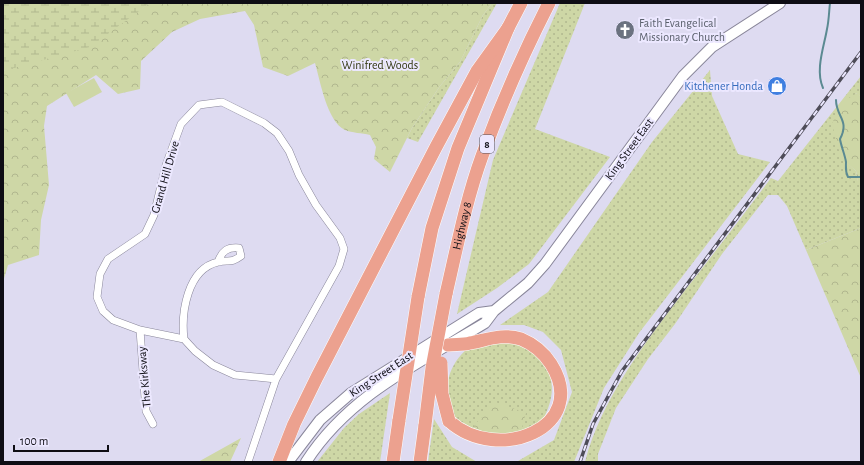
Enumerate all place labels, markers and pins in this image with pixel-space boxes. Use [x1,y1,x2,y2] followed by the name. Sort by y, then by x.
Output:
[639,17,725,44] place label: Faith Evangelical Missionary Church
[614,19,636,41] church icon: Faith Evangelical Missionary Church
[766,75,788,97] shop icon: Kitchener Honda
[684,80,763,92] place label: Kitchener Honda

